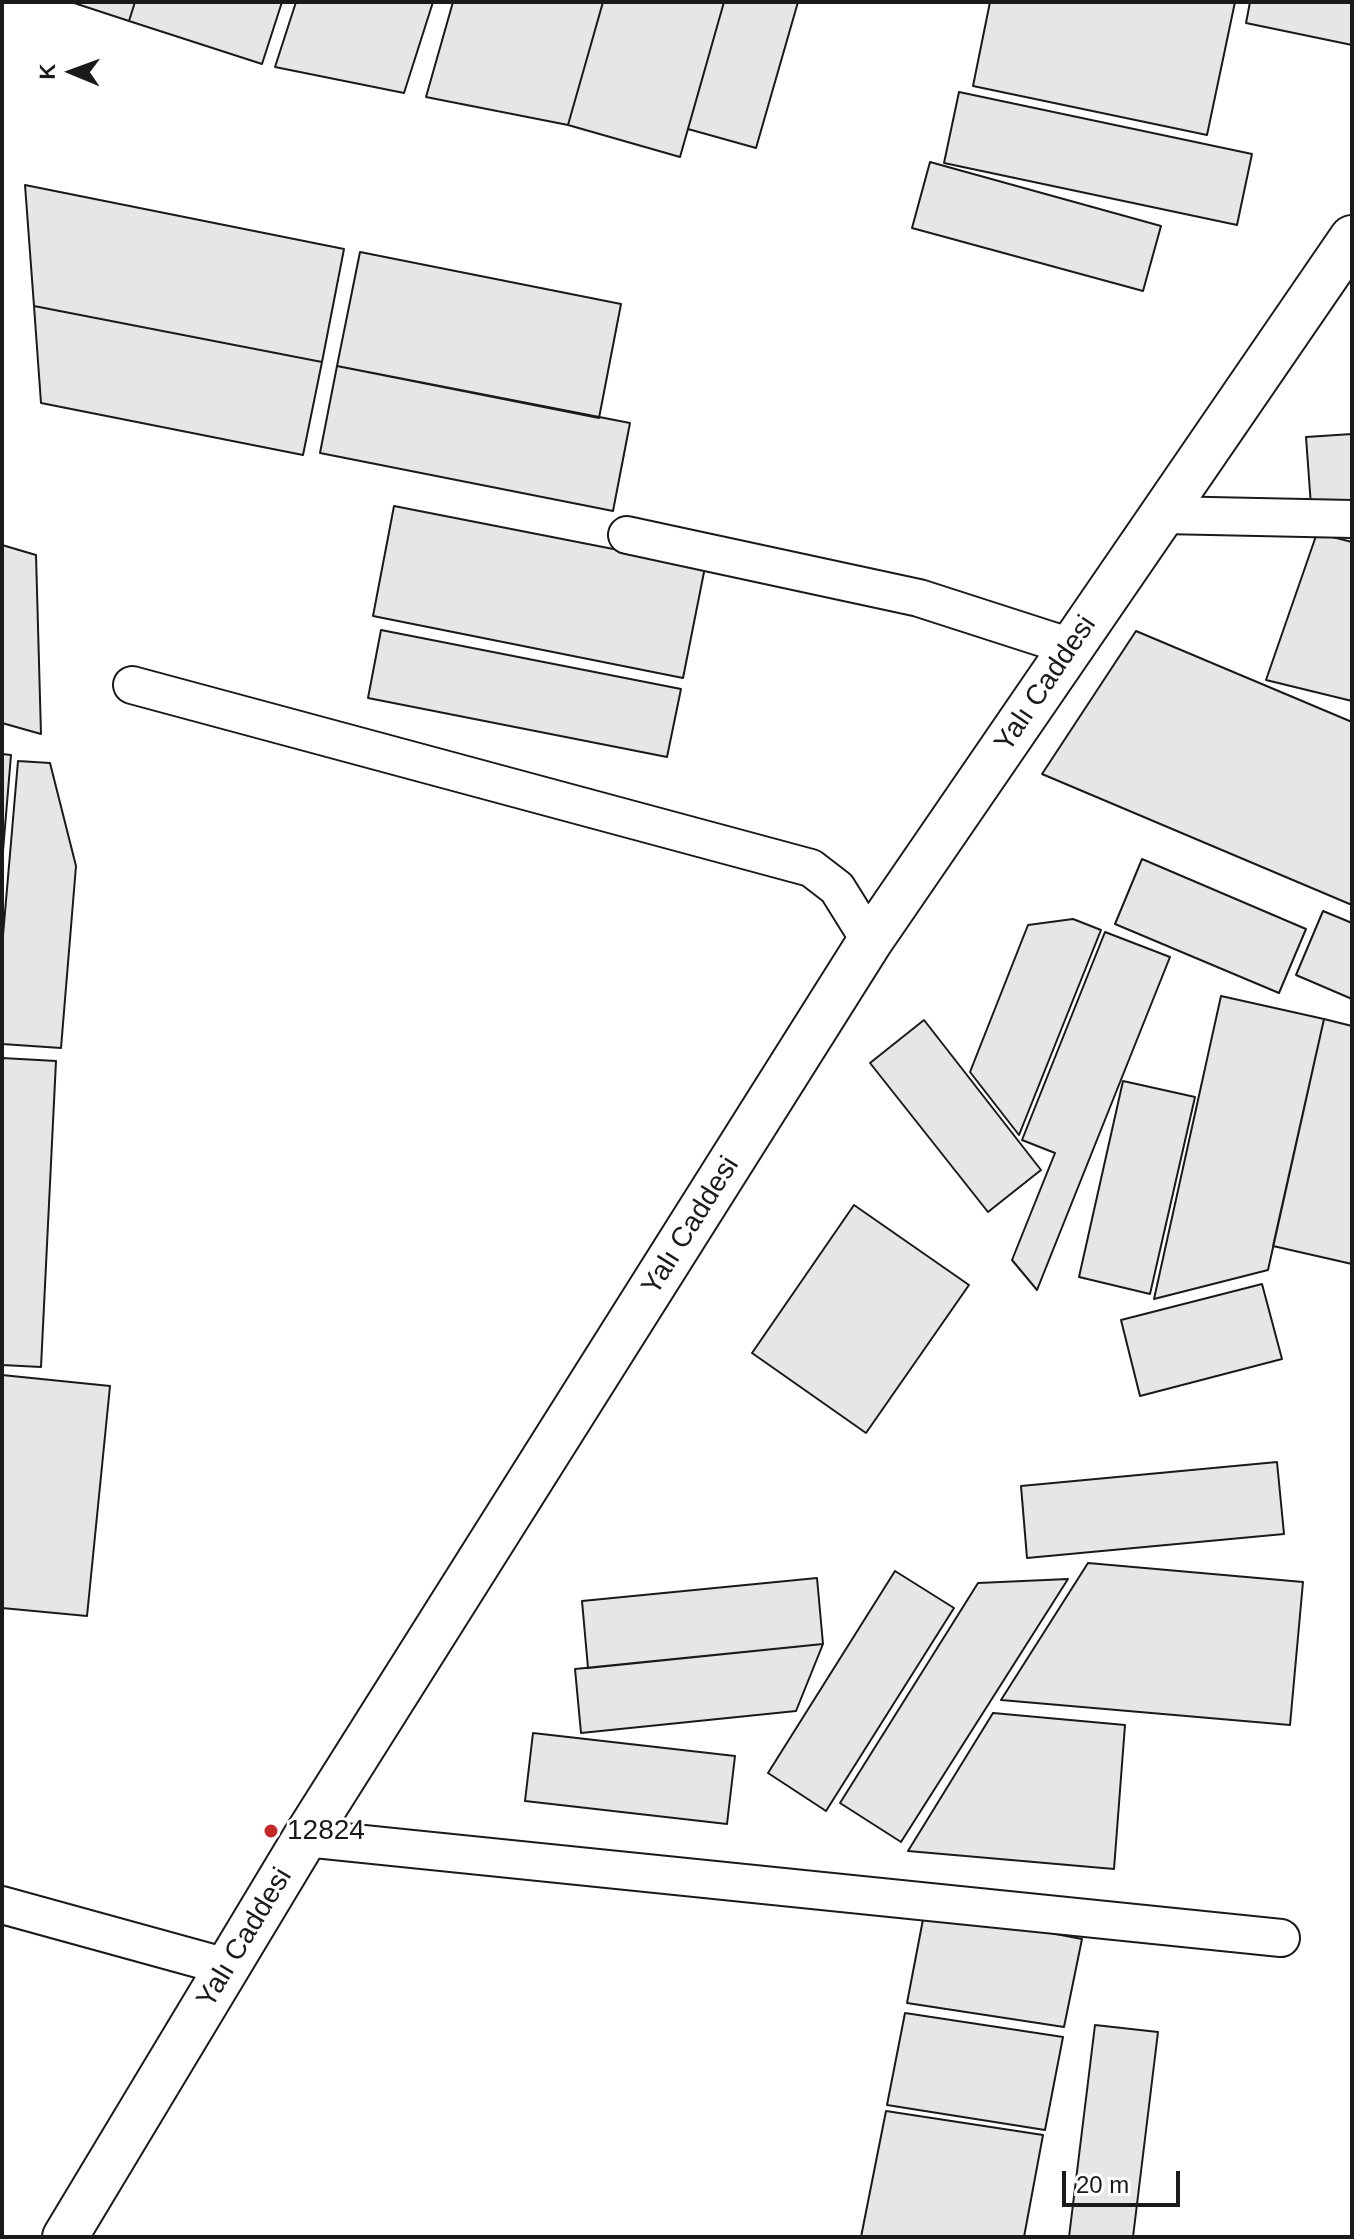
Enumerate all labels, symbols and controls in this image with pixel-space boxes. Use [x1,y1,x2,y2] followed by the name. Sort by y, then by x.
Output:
[32,32,112,112] north arrow
[35,63,60,80] text: K
[988,610,1104,758] street label: Yalı Caddesi
[635,1151,747,1301] street label: Yalı Caddesi
[287,1814,365,1848] place label: 12824
[262,1822,280,1840] marker: 12824
[190,1862,300,2014] street label: Yalı Caddesi
[1066,2155,1184,2205] scale bar
[1076,2171,1129,2198] text: 20 m

